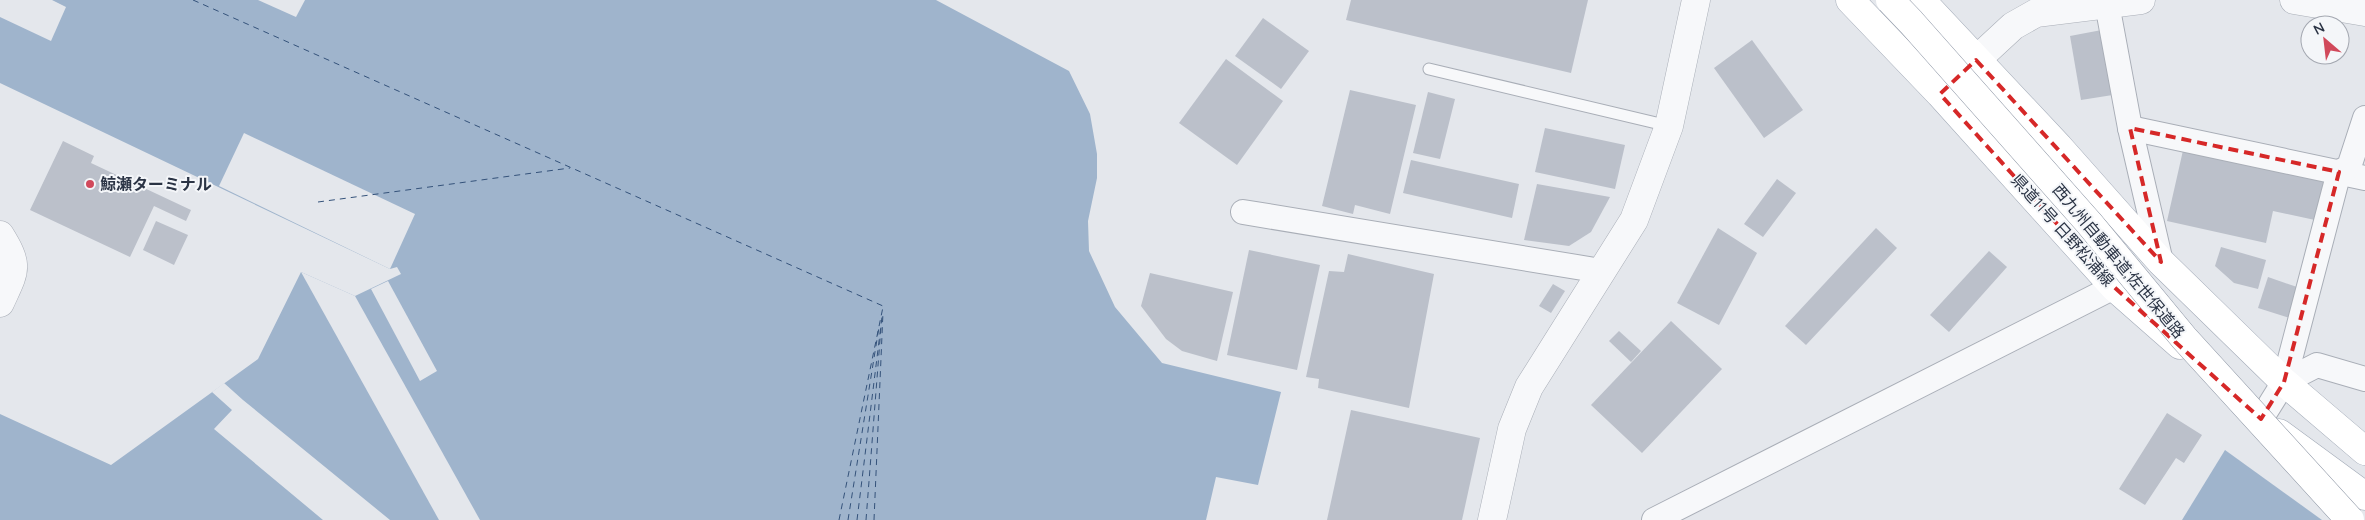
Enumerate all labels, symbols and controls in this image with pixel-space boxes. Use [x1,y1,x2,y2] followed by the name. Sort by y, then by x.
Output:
[2300,15,2350,65] north arrow
[2310,18,2328,39] text: N
[2007,170,2119,290] street label: 県道11号 日野松浦線
[100,174,212,194] place label: 鯨瀬ターミナル
[84,178,96,190] marker: 鯨瀬ターミナル
[2049,180,2189,342] street label: 西九州自動車道;佐世保道路

